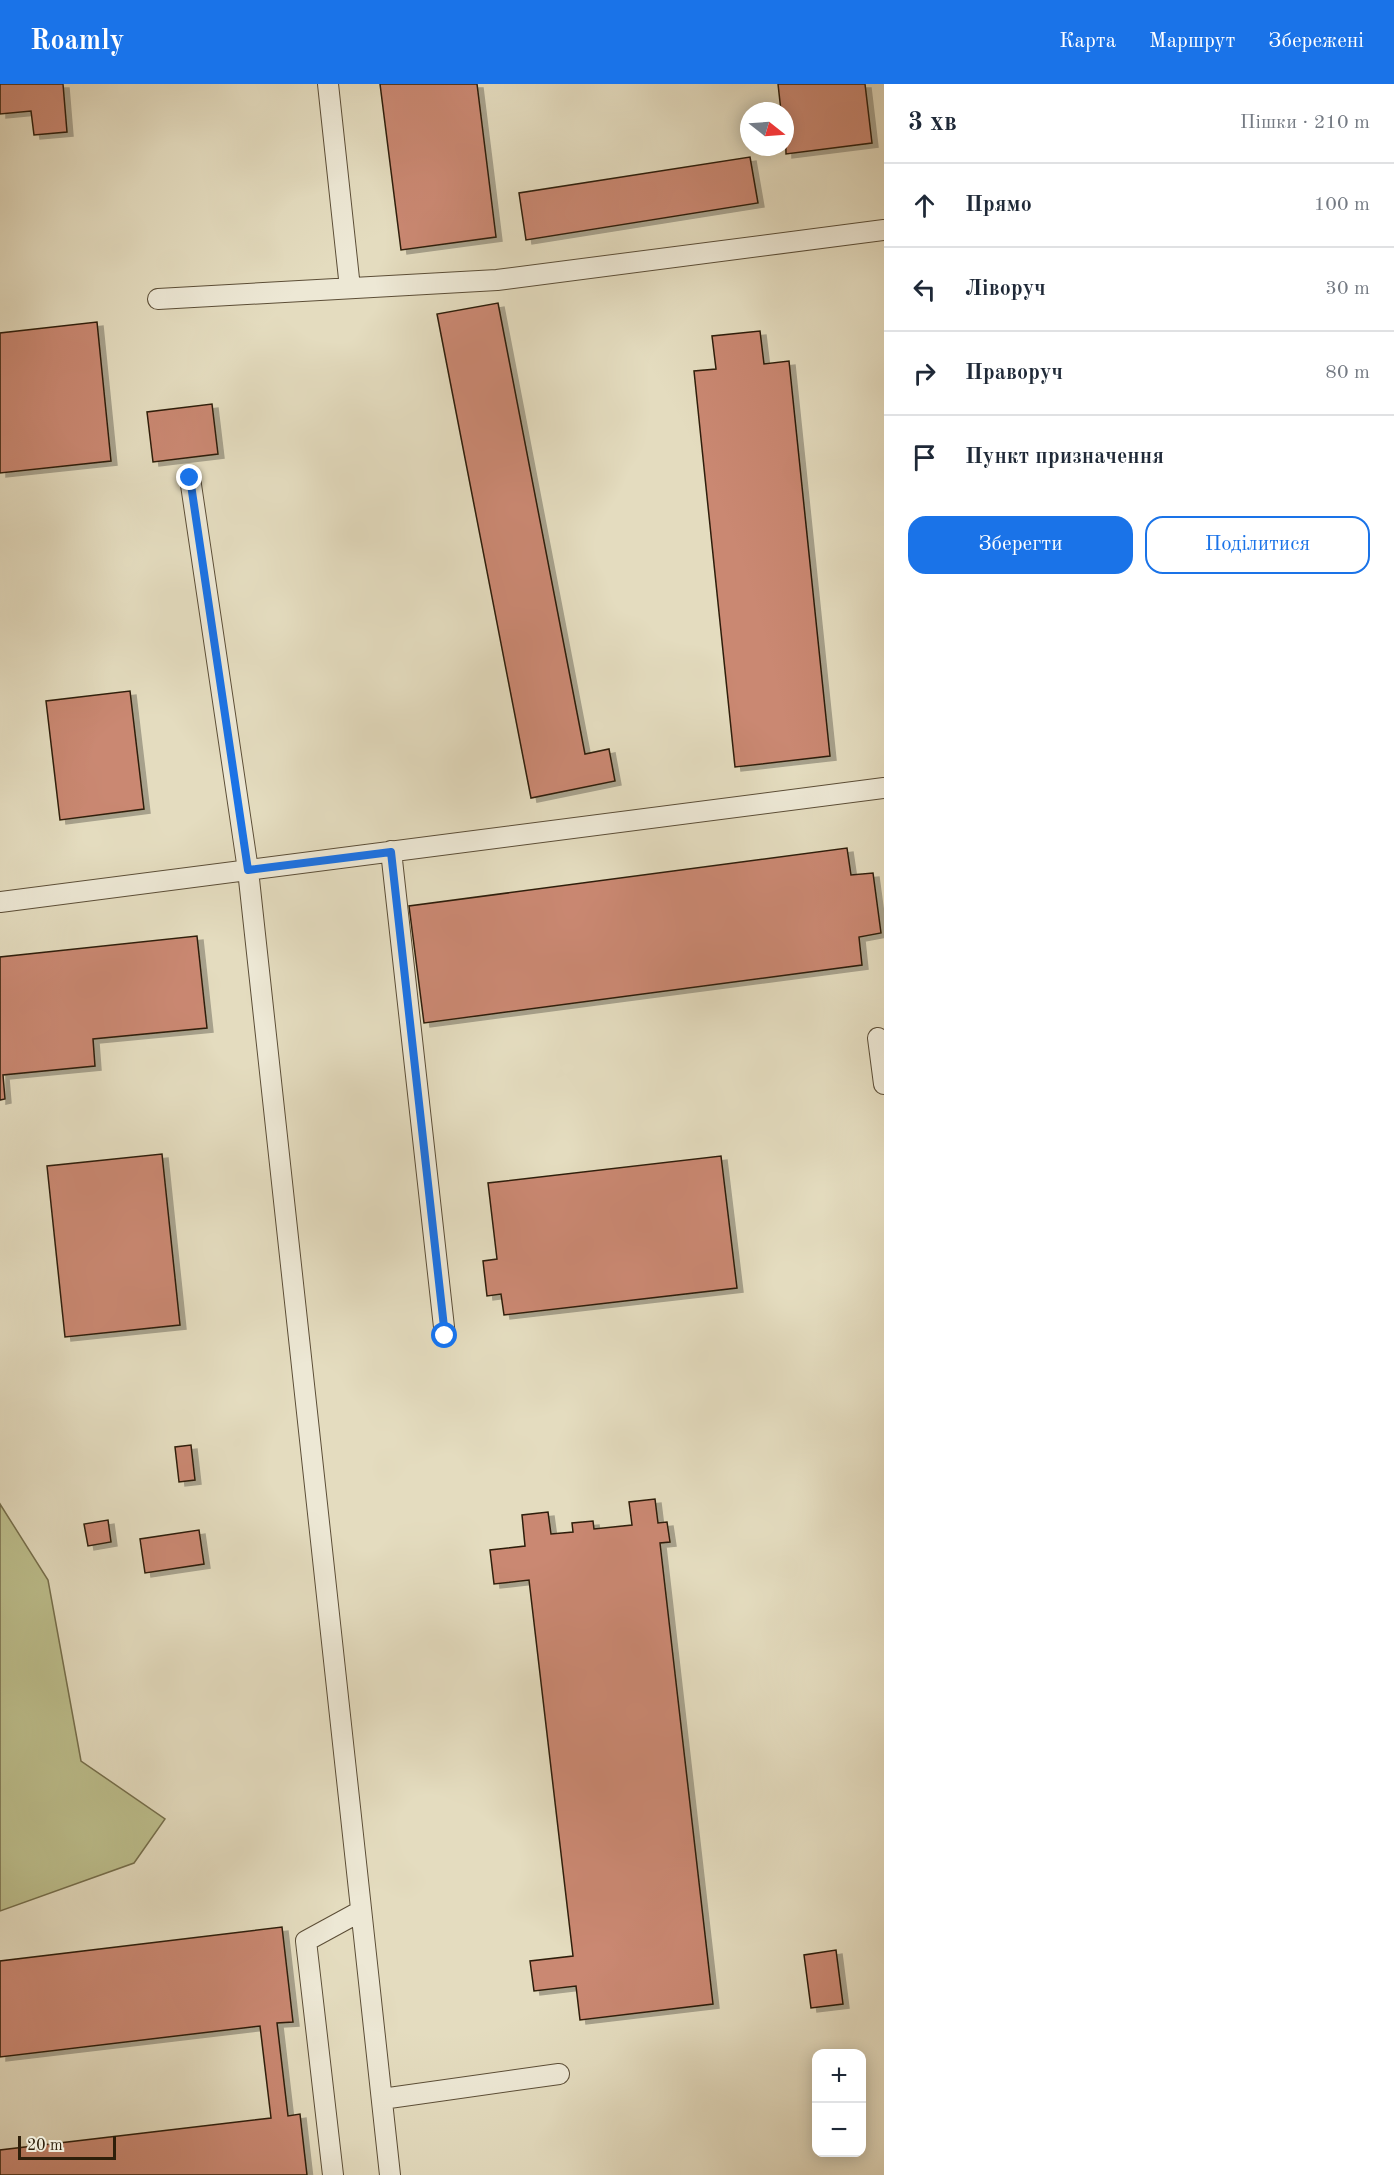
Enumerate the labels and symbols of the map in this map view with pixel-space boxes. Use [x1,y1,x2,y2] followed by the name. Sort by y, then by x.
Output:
[740,102,794,156] north arrow
[176,464,202,490] route end
[431,1322,457,1348] route start
[18,2133,116,2160] scale bar

